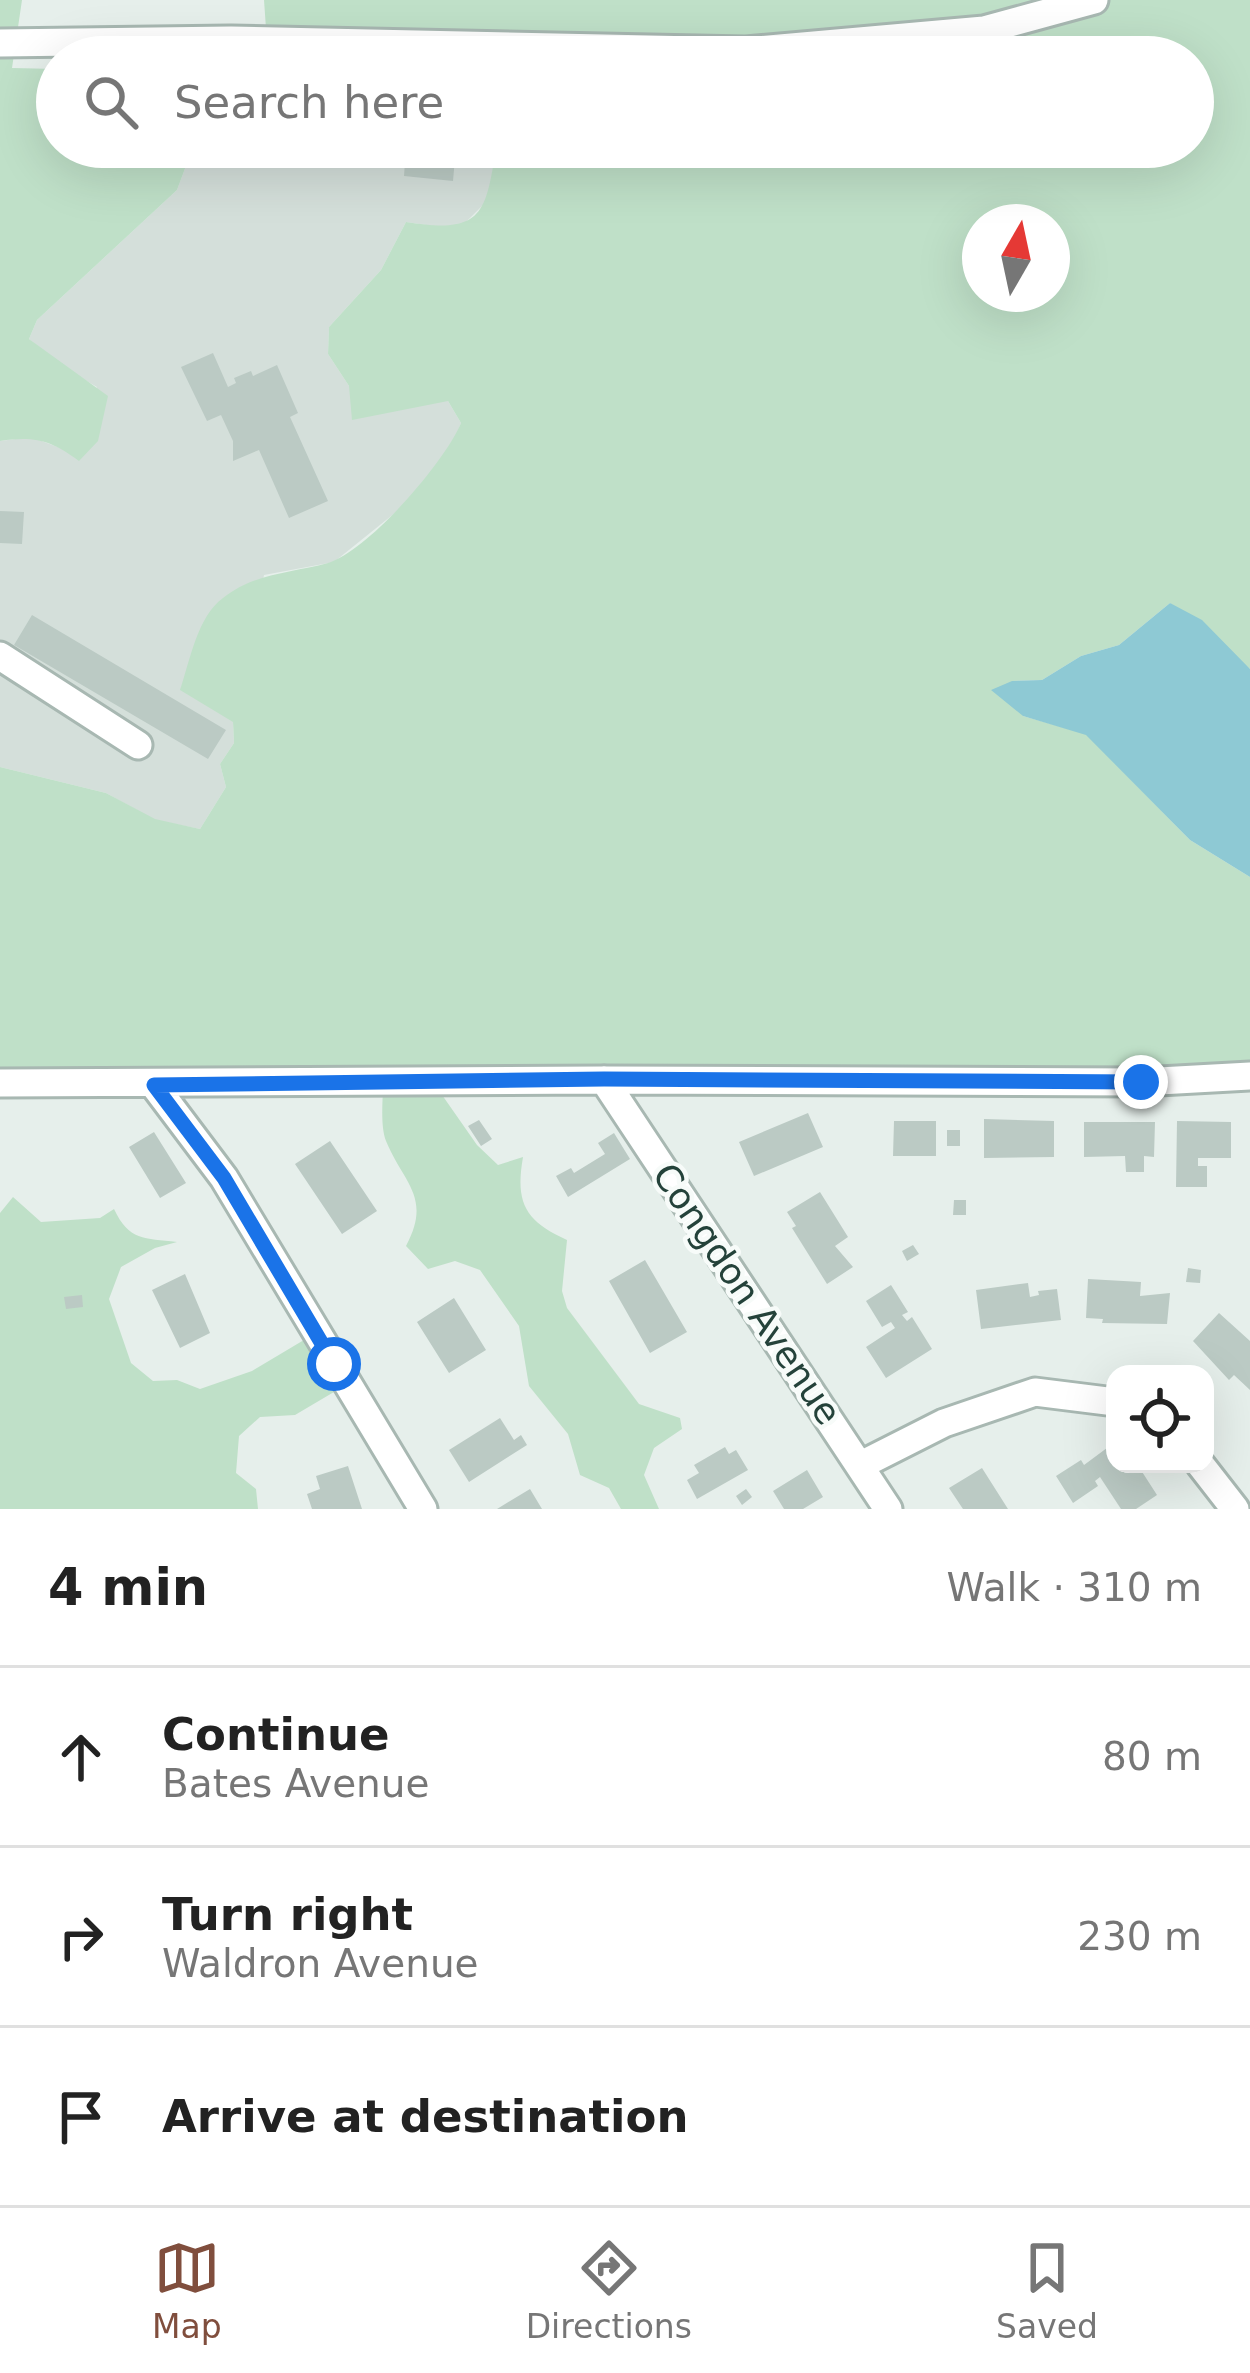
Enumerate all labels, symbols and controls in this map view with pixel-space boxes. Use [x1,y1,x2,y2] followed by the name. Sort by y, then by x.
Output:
[36,36,1214,168] search box
[78,69,144,135] icon: search
[174,76,444,129] text: Search here
[962,204,1070,312] north arrow
[1114,1055,1168,1109] route end
[645,1156,849,1432] street label: Congdon Avenue
[307,1337,361,1391] route start
[1106,1365,1214,1473] map controls
[1106,1365,1214,1473] button: locate
[48,1558,208,1617] text: 4 min
[947,1565,1202,1610] text: Walk · 310 m
[162,1708,390,1761] text: Continue
[48,1724,114,1790] icon: ahead
[1102,1734,1202,1779] text: 80 m
[162,1761,430,1806] text: Bates Avenue
[162,1888,413,1941] text: Turn right
[48,1904,114,1970] icon: right
[1077,1914,1202,1959] text: 230 m
[162,1941,479,1986] text: Waldron Avenue
[48,2084,114,2150] icon: arrive
[162,2090,688,2143] text: Arrive at destination
[152,2235,222,2346] tab: Map
[526,2235,692,2346] tab: Directions
[996,2235,1098,2346] tab: Saved

